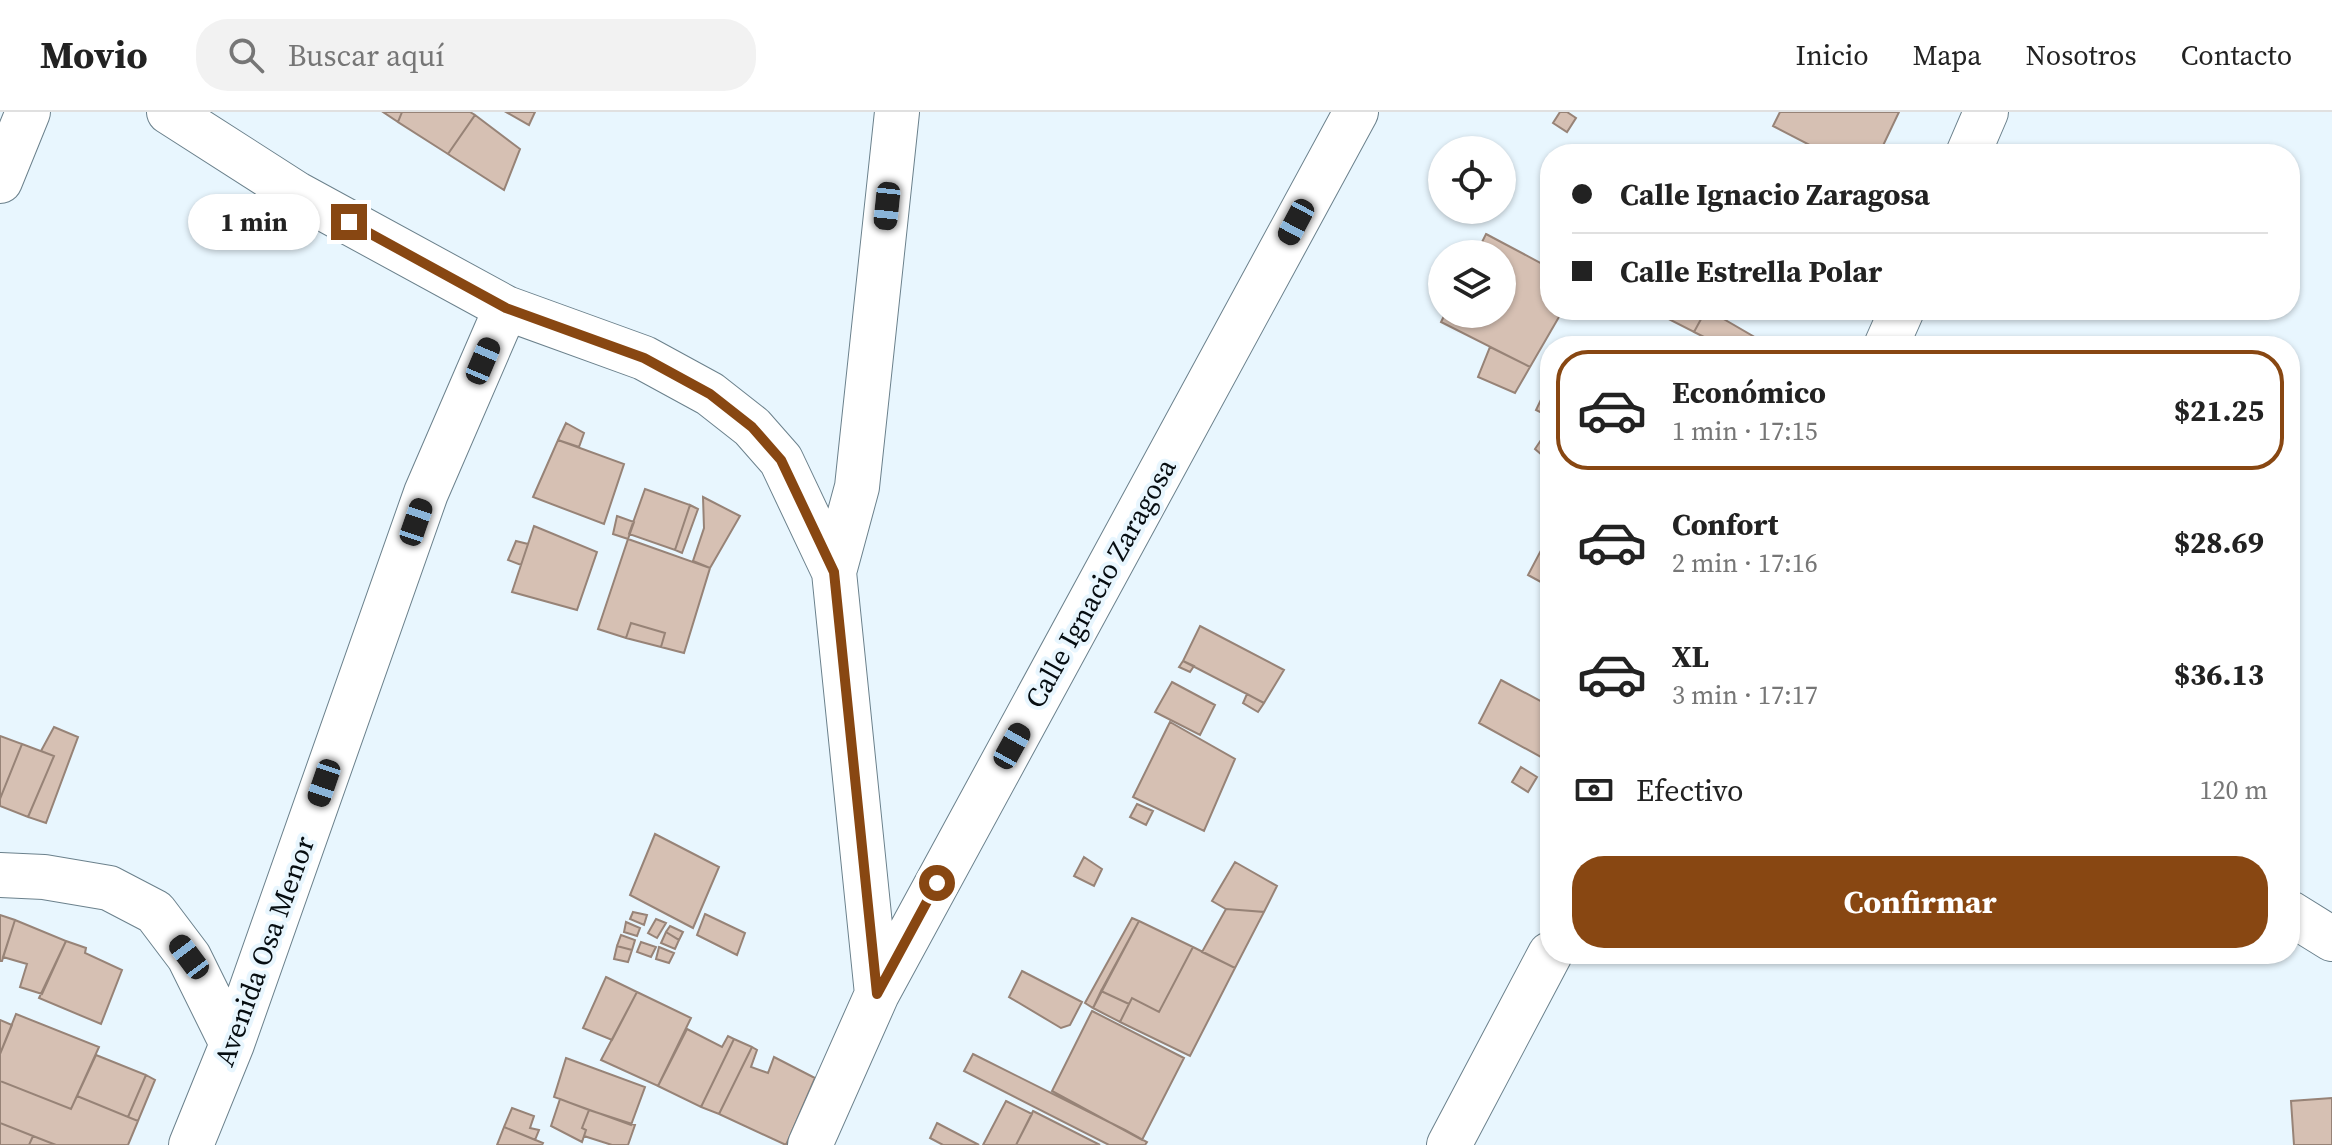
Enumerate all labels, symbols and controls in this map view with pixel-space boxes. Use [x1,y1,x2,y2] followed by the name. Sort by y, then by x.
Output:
[196,19,756,91] search box
[40,29,148,81] text: Movio
[224,33,268,77] icon: search
[288,35,444,76] text: Buscar aquí
[1796,36,1869,74] text: Inicio
[1913,36,1982,74] text: Mapa
[2026,36,2137,74] text: Nosotros
[2181,36,2292,74] text: Contacto
[1428,136,1516,328] map controls
[1428,136,1516,224] button: locate
[1620,174,1930,215] text: Calle Ignacio Zaragosa
[873,181,901,231] car
[189,194,321,250] callout: 1 min
[1274,195,1318,249] car
[220,204,288,240] text: 1 min
[331,204,367,240] route end
[1428,240,1516,328] button: layers
[1620,251,1882,292] text: Calle Estrella Polar
[463,334,503,388] car
[1672,372,1826,413] text: Económico
[1576,374,1648,446] icon: car
[2174,390,2264,431] text: $21.25
[1672,413,1818,449] text: 1 min · 17:15
[1016,451,1185,715] street label: Calle Ignacio Zaragosa
[397,495,435,549] car
[1672,504,1778,545] text: Confort
[1576,506,1648,578] icon: car
[2174,522,2264,563] text: $28.69
[1672,545,1818,581] text: 2 min · 17:16
[1672,636,1709,677] text: XL
[1576,638,1648,710] icon: car
[2174,654,2264,695] text: $36.13
[1672,677,1818,713] text: 3 min · 17:17
[990,719,1034,773] car
[305,756,343,810] car
[1572,768,1616,812] icon: cash
[1636,770,1743,811] text: Efectivo
[2200,772,2268,808] text: 120 m
[205,830,323,1071] street label: Avenida Osa Menor
[1572,856,2268,948] button: Confirmar
[919,865,955,901] route start
[165,931,213,983] car

